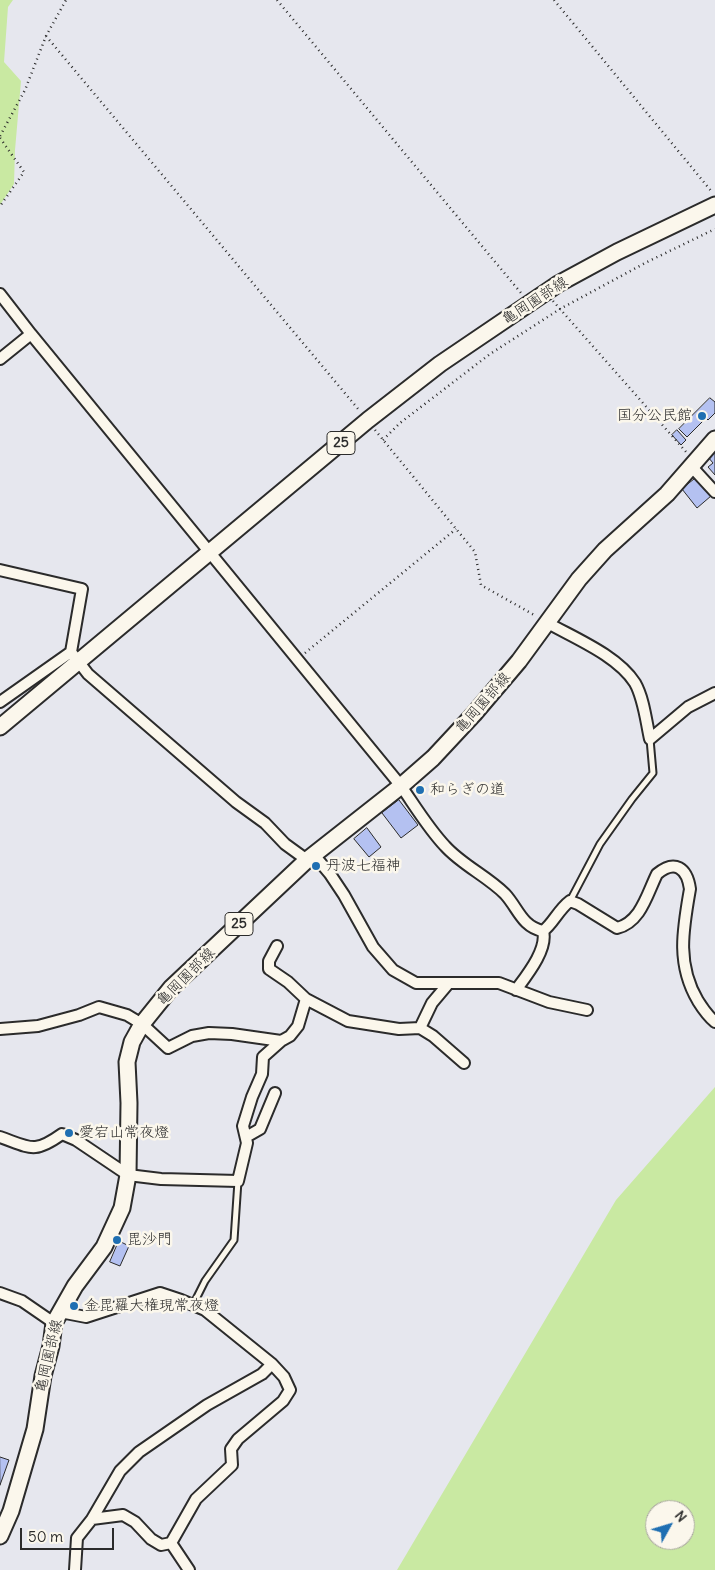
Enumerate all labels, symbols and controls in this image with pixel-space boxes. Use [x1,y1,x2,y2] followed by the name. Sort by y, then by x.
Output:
[499,273,571,329] street label: 亀岡園部線
[617,407,692,425] place label: 国分公民館
[696,410,708,422] marker: 国分公民館
[327,432,355,454] road number: 25
[452,669,514,737] street label: 亀岡園部線
[430,781,505,799] place label: 和らぎの道
[414,784,426,796] marker: 和らぎの道
[326,857,401,875] place label: 丹波七福神
[310,860,322,872] marker: 丹波七福神
[225,912,253,936] road number: 25
[153,944,219,1010] street label: 亀岡園部線
[79,1124,169,1142] place label: 愛宕山常夜燈
[63,1127,75,1139] marker: 愛宕山常夜燈
[127,1231,172,1249] place label: 毘沙門
[111,1234,123,1246] marker: 毘沙門
[84,1297,219,1315] place label: 金毘羅大権現常夜燈
[68,1300,80,1312] marker: 金毘羅大権現常夜燈
[32,1317,66,1395] street label: 亀岡園部線
[645,1500,695,1550] north arrow
[671,1507,691,1526] text: N
[22,1518,116,1550] scale bar
[28,1527,63,1546] text: 50 m

